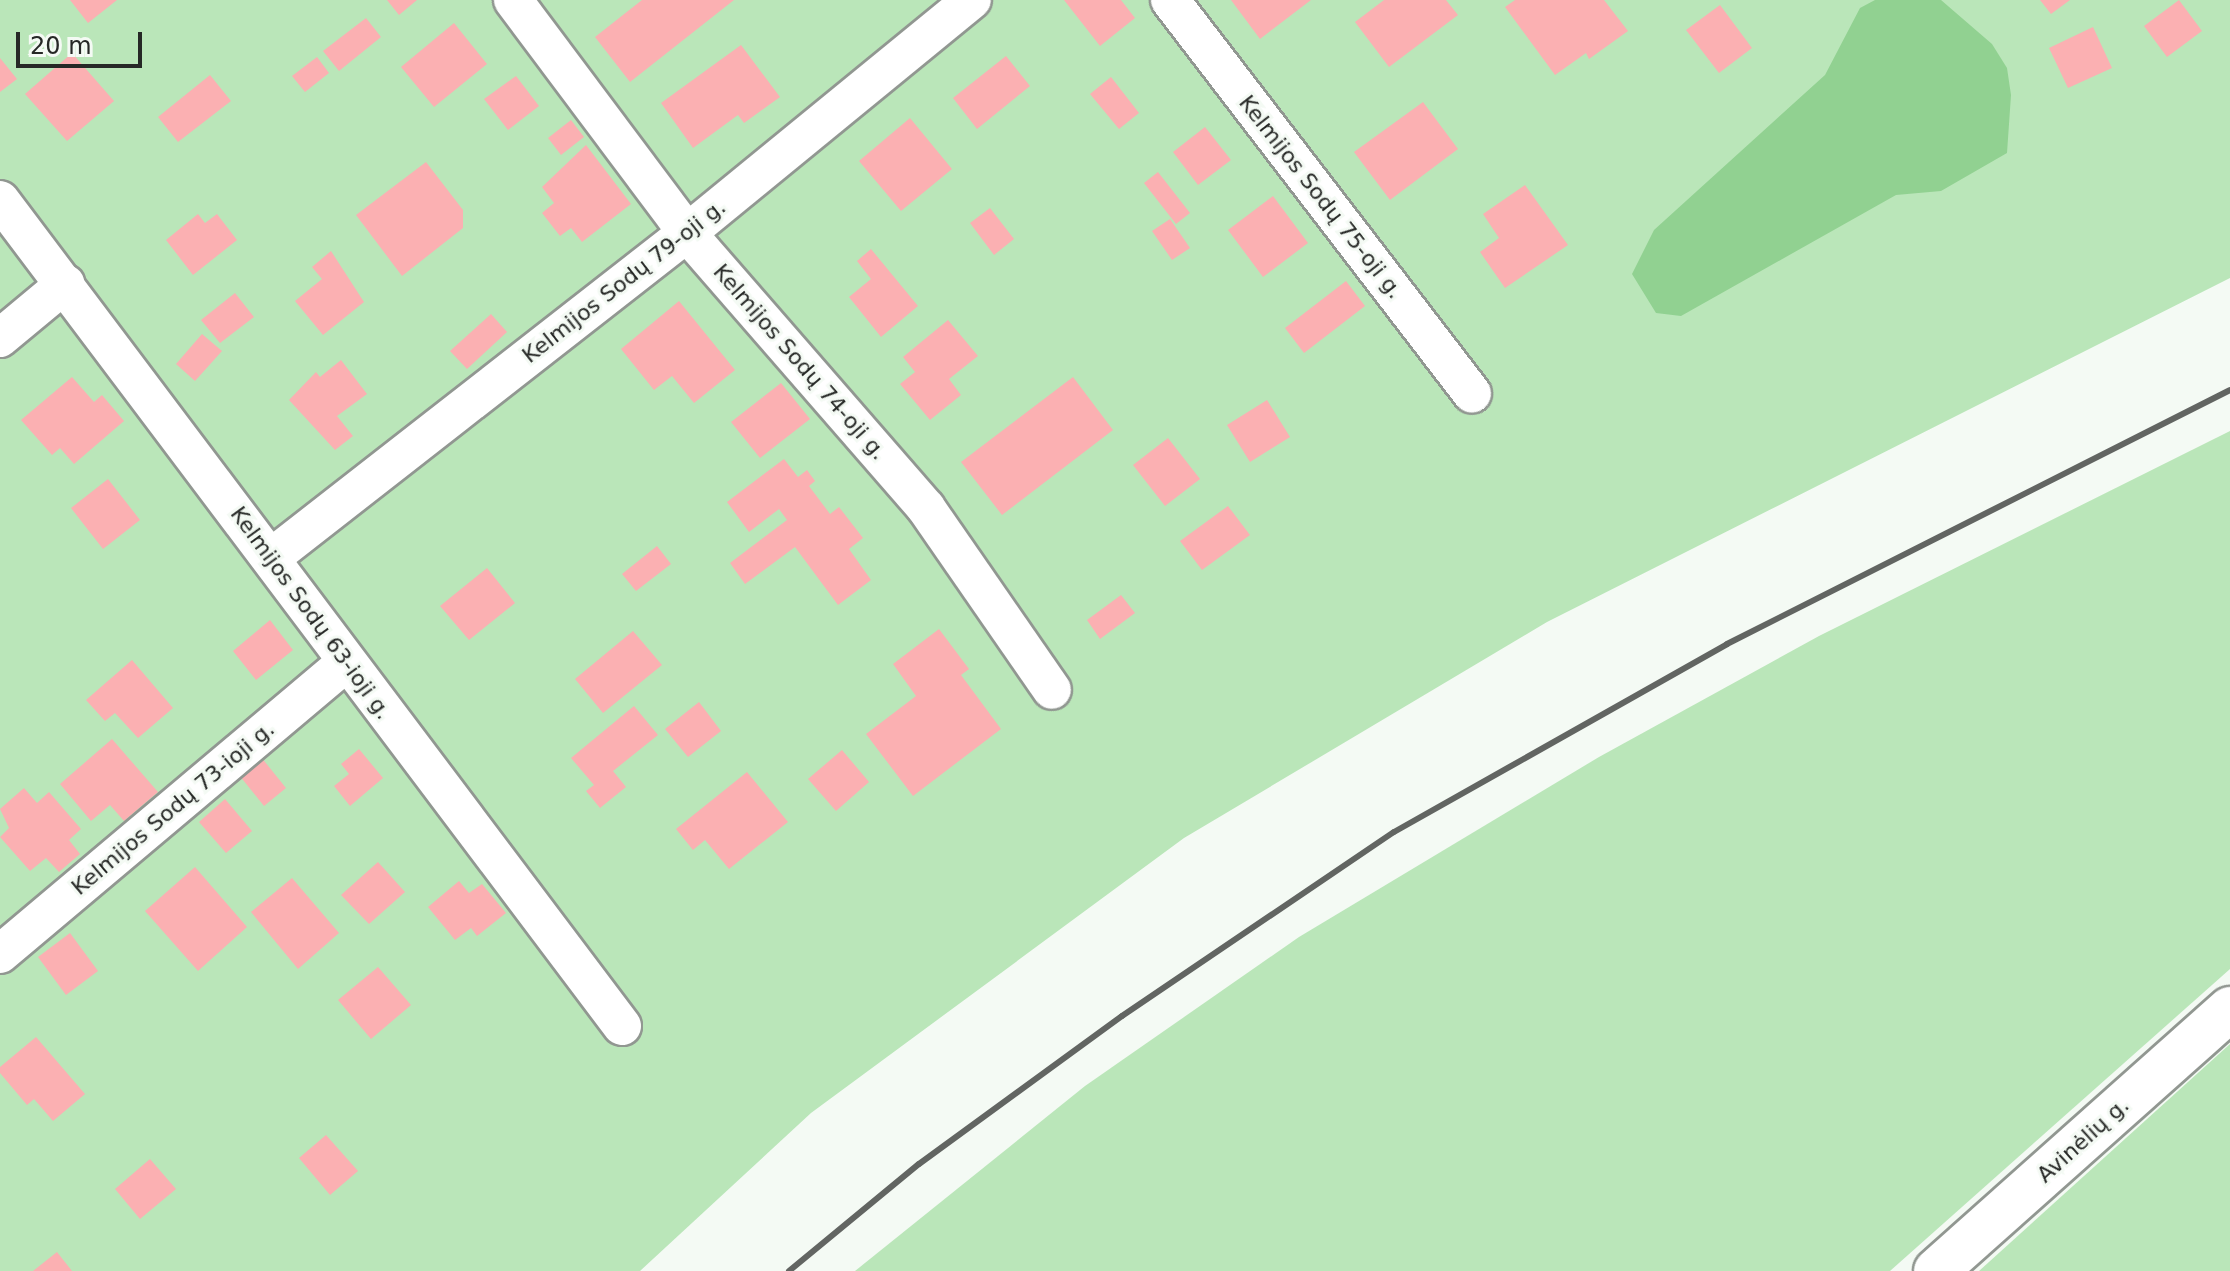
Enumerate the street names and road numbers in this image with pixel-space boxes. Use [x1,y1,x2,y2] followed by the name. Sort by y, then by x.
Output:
[1233,90,1409,304] street label: Kelmijos Sodų 75-oji g.
[517,193,731,369] street label: Kelmijos Sodų 79-oji g.
[708,259,892,465] street label: Kelmijos Sodų 74-oji g.
[225,501,397,725] street label: Kelmijos Sodų 63-ioji g.
[66,715,280,901] street label: Kelmijos Sodų 73-ioji g.
[2032,1092,2134,1188] street label: Avinėlių g.

